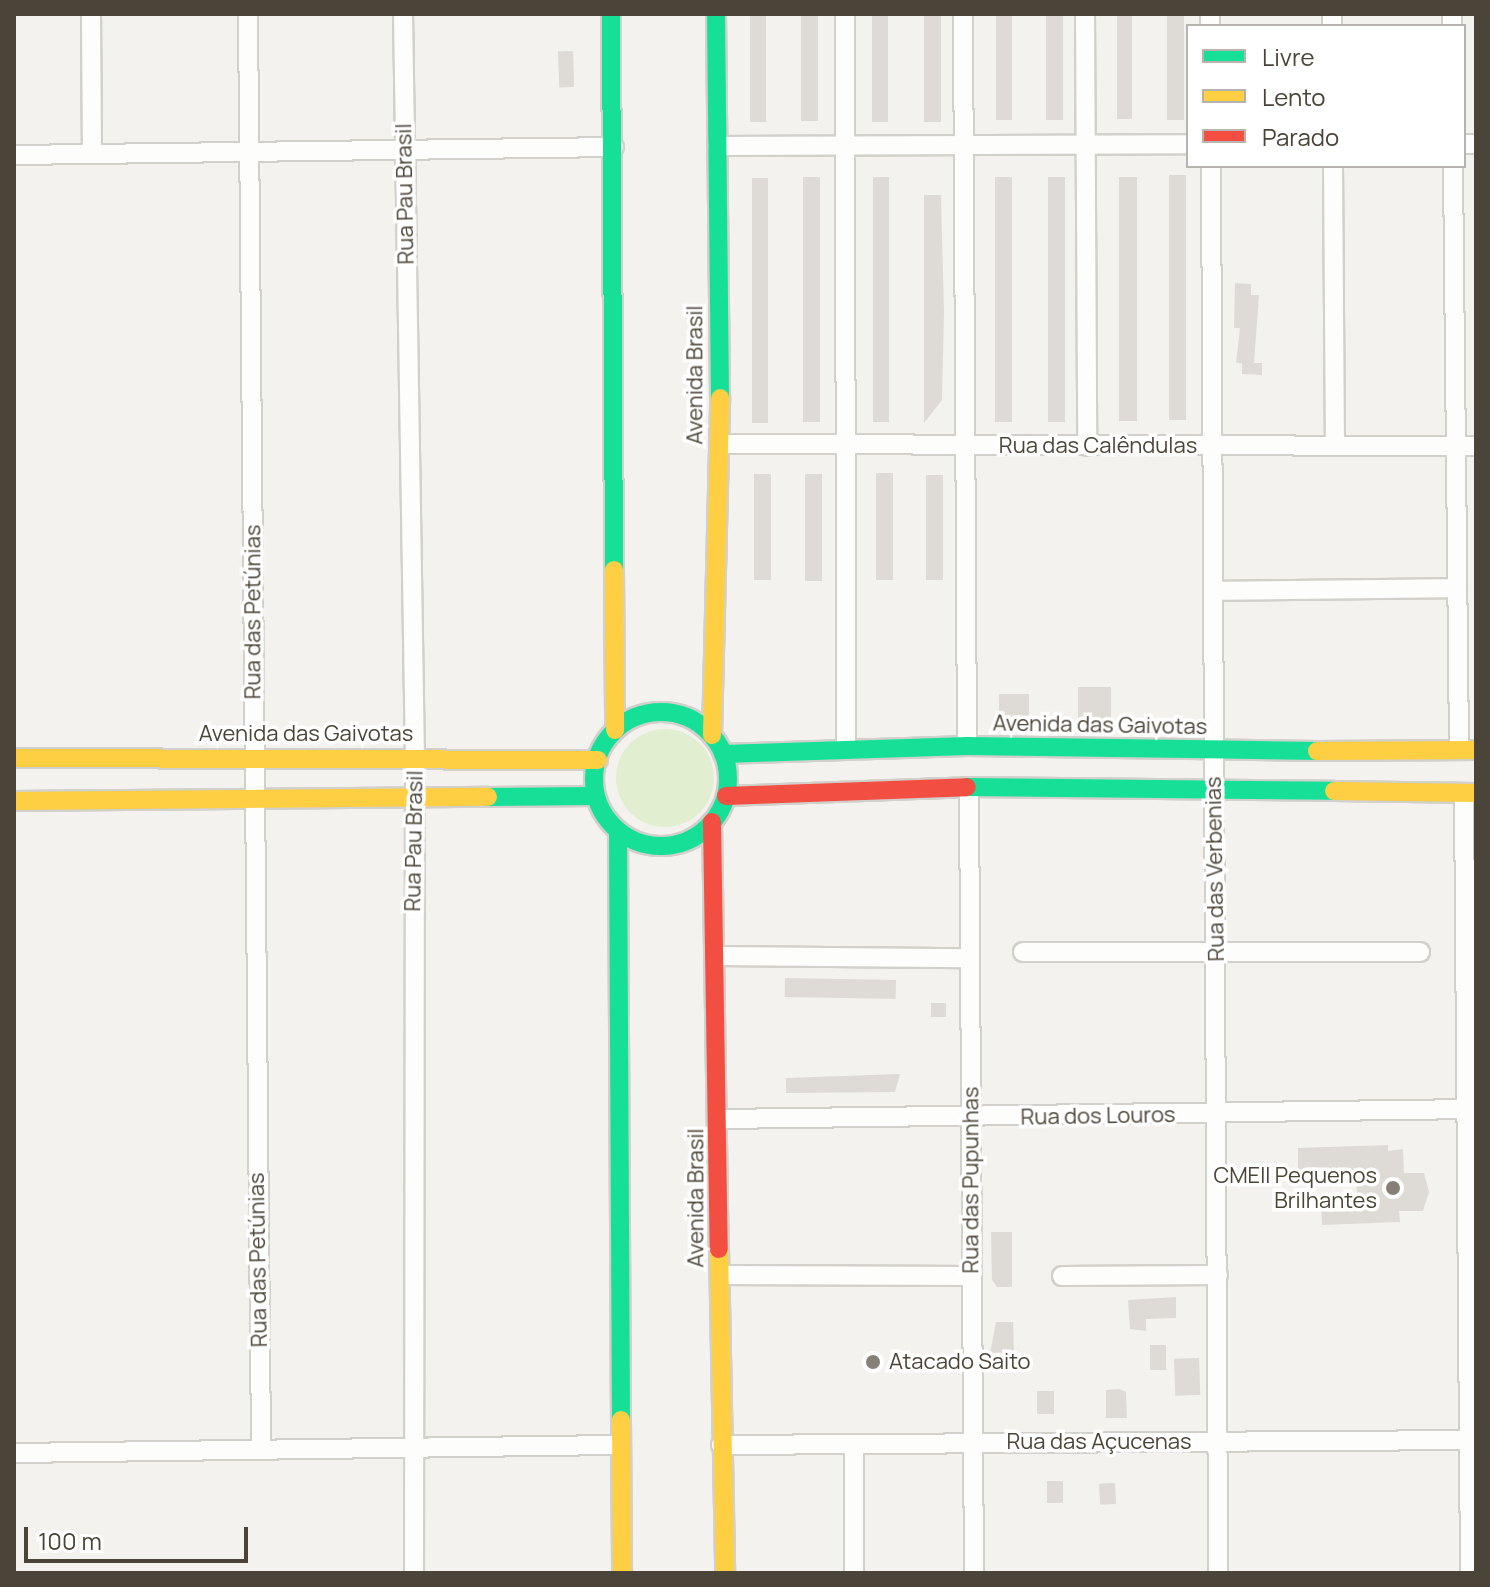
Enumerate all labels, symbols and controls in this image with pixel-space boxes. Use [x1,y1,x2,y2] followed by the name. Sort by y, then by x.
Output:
[1186,24,1466,168] legend
[1262,40,1315,73] text: Livre
[1262,80,1326,113] text: Lento
[1262,120,1339,153] text: Parado
[391,123,419,265] street label: Rua Pau Brasil
[682,305,708,445] street label: Avenida Brasil
[999,433,1197,459] street label: Rua das Calêndulas
[240,525,266,699] street label: Rua das Petúnias
[992,710,1208,740] street label: Avenida das Gaivotas
[199,721,413,747] street label: Avenida das Gaivotas
[400,770,428,912] street label: Rua Pau Brasil
[1200,776,1230,962] street label: Rua das Verbenias
[958,1086,984,1274] street label: Rua das Pupunhas
[1020,1101,1176,1131] street label: Rua dos Louros
[683,1128,709,1268] street label: Avenida Brasil
[1213,1162,1377,1214] place label: CMEII Pequenos Brilhantes
[243,1172,273,1348] street label: Rua das Petúnias
[1384,1179,1402,1197] marker: CMEII Pequenos Brilhantes
[889,1349,1031,1375] place label: Atacado Saito
[864,1353,882,1371] marker: Atacado Saito
[1006,1429,1192,1455] street label: Rua das Açucenas
[28,1511,252,1561] scale bar
[38,1524,102,1557] text: 100 m

